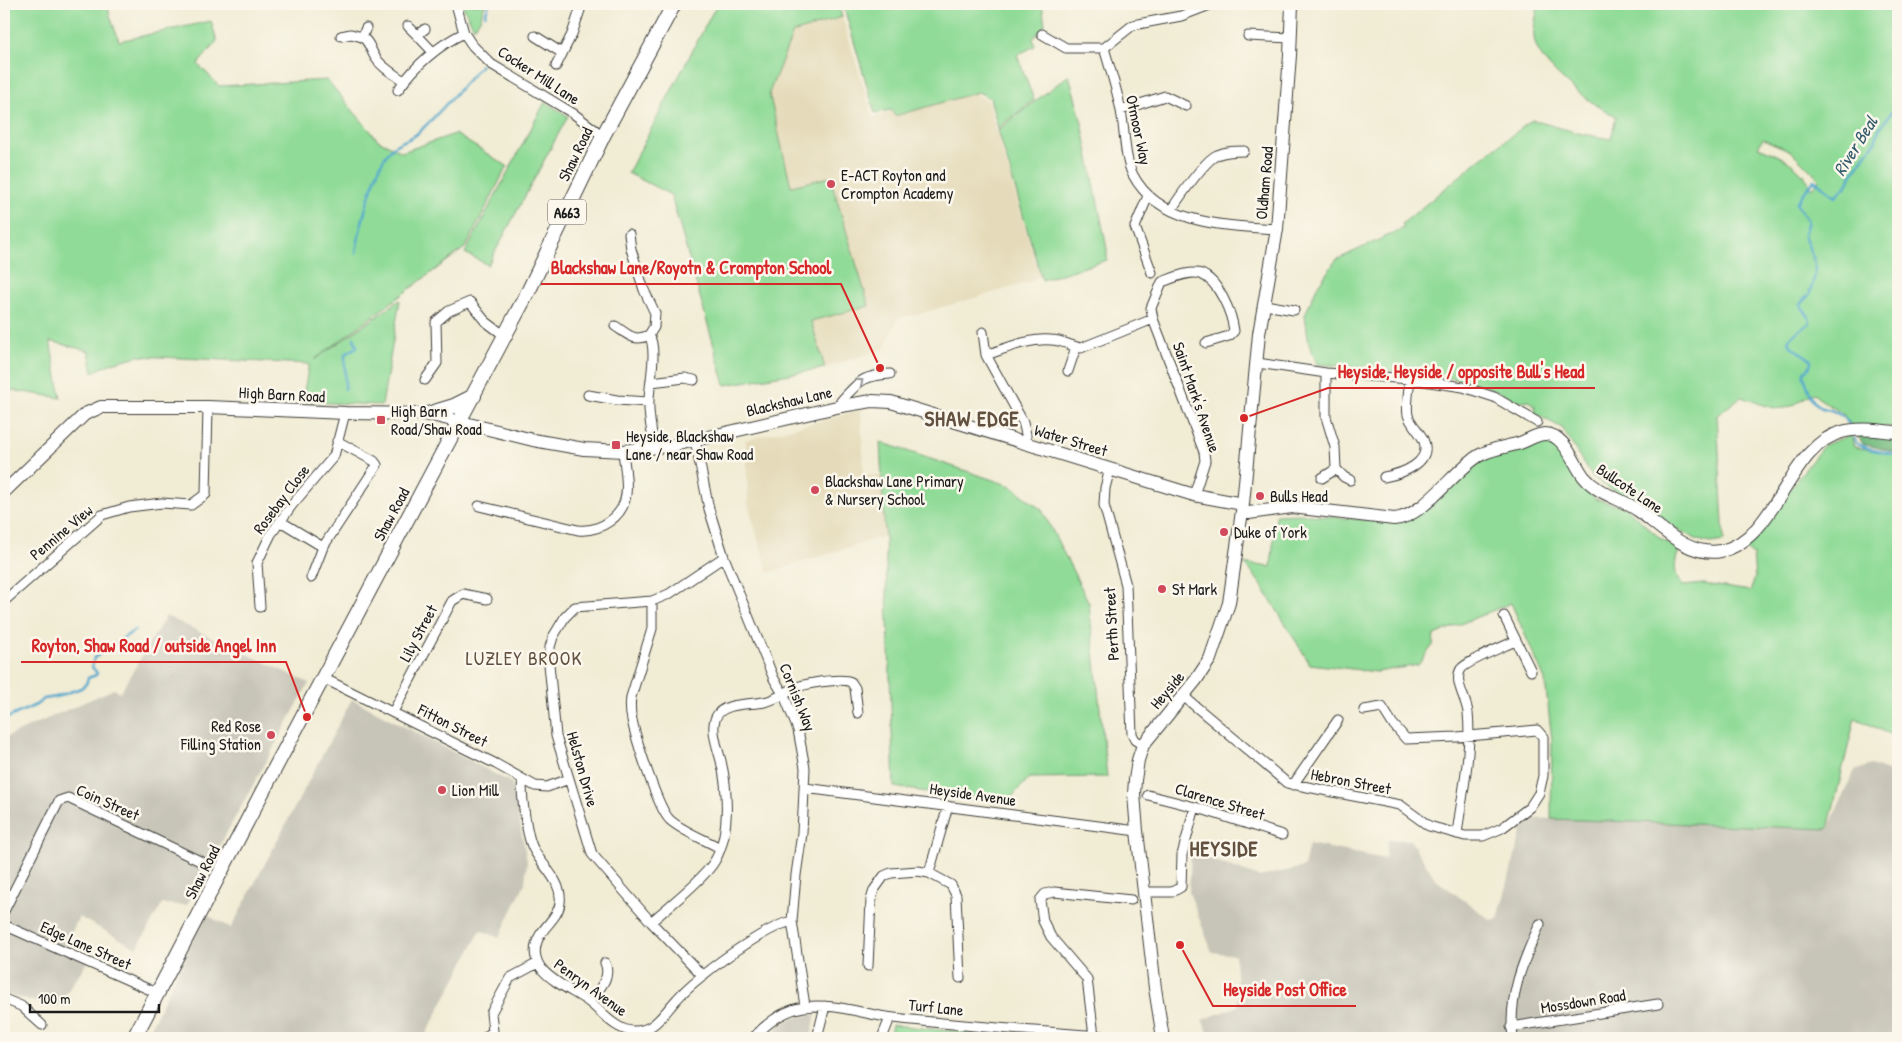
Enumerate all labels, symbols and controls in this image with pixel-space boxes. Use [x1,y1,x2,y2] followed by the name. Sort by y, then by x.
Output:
[494,40,585,110] street label: Cocker Mill Lane
[1121,93,1157,167] street label: Otmoor Way
[1827,110,1884,181] water label: River Beal
[552,123,598,185] street label: Shaw Road
[1250,146,1278,220] street label: Oldham Road
[841,164,954,204] place label: E-ACT Royton and Crompton Academy
[825,178,837,190] marker: E-ACT Royton and Crompton Academy
[548,200,586,224] road number: A663
[541,251,841,284] callout: Blackshaw Lane/Royotn & Crompton School
[551,255,832,281] text: Blackshaw Lane/Royotn & Crompton School
[1168,339,1226,456] street label: Saint Mark's Avenue
[1328,355,1595,388] callout: Heyside, Heyside / opposite Bull's Head
[1338,359,1584,385] text: Heyside, Heyside / opposite Bull's Head
[744,380,835,422] street label: Blackshaw Lane
[854,380,863,388] one-way arrow
[238,381,326,407] street label: High Barn Road
[391,400,482,440] place label: High Barn Road/Shaw Road
[924,404,1020,433] district label: SHAW EDGE
[375,414,387,426] marker: High Barn Road/Shaw Road
[1032,419,1111,462] street label: Water Street
[626,425,753,465] place label: Heyside, Blackshaw Lane / near Shaw Road
[610,439,622,451] marker: Heyside, Blackshaw Lane / near Shaw Road
[1593,458,1668,519] street label: Bullcote Lane
[248,459,315,538] street label: Rosebay Close
[825,470,964,510] place label: Blackshaw Lane Primary & Nursery School
[368,483,414,545] street label: Shaw Road
[809,484,821,496] marker: Blackshaw Lane Primary & Nursery School
[1270,485,1328,507] place label: Bulls Head
[1254,490,1266,502] marker: Bulls Head
[25,499,97,565] street label: Pennine View
[1234,521,1307,543] place label: Duke of York
[1218,526,1230,538] marker: Duke of York
[1172,578,1217,600] place label: St Mark
[1156,583,1168,595] marker: St Mark
[1098,586,1124,661] street label: Perth Street
[394,600,442,665] street label: Lily Street
[21,629,286,662] callout: Royton, Shaw Road / outside Angel Inn
[32,633,276,659] text: Royton, Shaw Road / outside Angel Inn
[466,645,582,671] district label: LUZLEY BROOK
[774,660,822,735] street label: Cornish Way
[1145,666,1190,714] street label: Heyside
[414,698,492,752] street label: Fitton Street
[180,715,262,755] place label: Red Rose Filling Station
[265,729,277,741] marker: Red Rose Filling Station
[562,729,604,810] street label: Helston Drive
[1309,762,1393,800] street label: Hebron Street
[928,777,1018,811] street label: Heyside Avenue
[1173,777,1268,825] street label: Clarence Street
[73,778,144,826] street label: Coin Street
[452,779,499,801] place label: Lion Mill
[436,784,448,796] marker: Lion Mill
[1189,834,1259,863] district label: HEYSIDE
[179,841,225,903] street label: Shaw Road
[37,915,135,975] street label: Edge Lane Street
[550,953,633,1021] street label: Penryn Avenue
[1213,973,1356,1006] callout: Heyside Post Office
[1223,977,1347,1003] text: Heyside Post Office
[30,982,159,1014] scale bar
[1539,983,1627,1019] street label: Mossdown Road
[38,988,71,1009] text: 100 m
[907,993,965,1021] street label: Turf Lane

